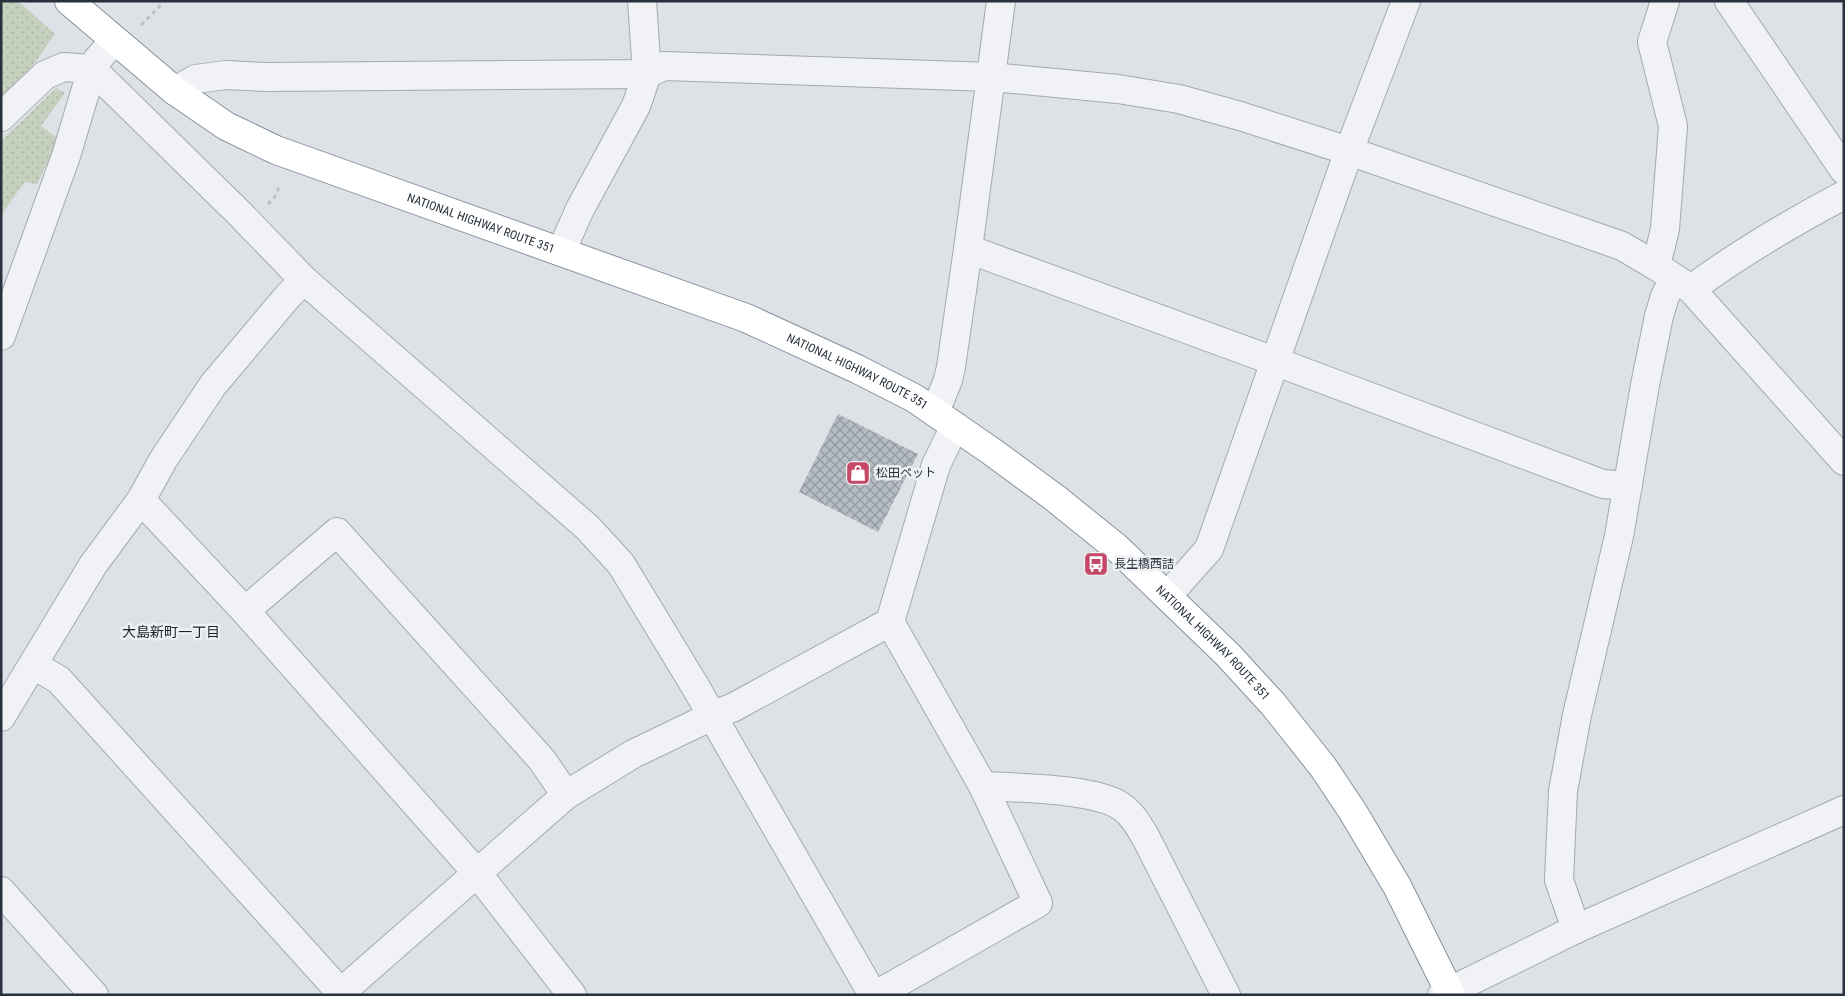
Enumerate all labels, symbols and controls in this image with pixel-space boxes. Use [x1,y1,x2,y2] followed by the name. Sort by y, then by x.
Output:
[405,190,557,256] street label: NATIONAL HIGHWAY ROUTE 351
[785,331,930,412] street label: NATIONAL HIGHWAY ROUTE 351
[845,460,871,486] shop icon: 松田ペット
[876,466,936,480] place label: 松田ペット
[1083,551,1109,577] bus stop icon: 長生橋西詰
[1114,557,1174,571] place label: 長生橋西詰
[1153,583,1273,703] street label: NATIONAL HIGHWAY ROUTE 351
[122,624,220,640] district label: 大島新町一丁目

